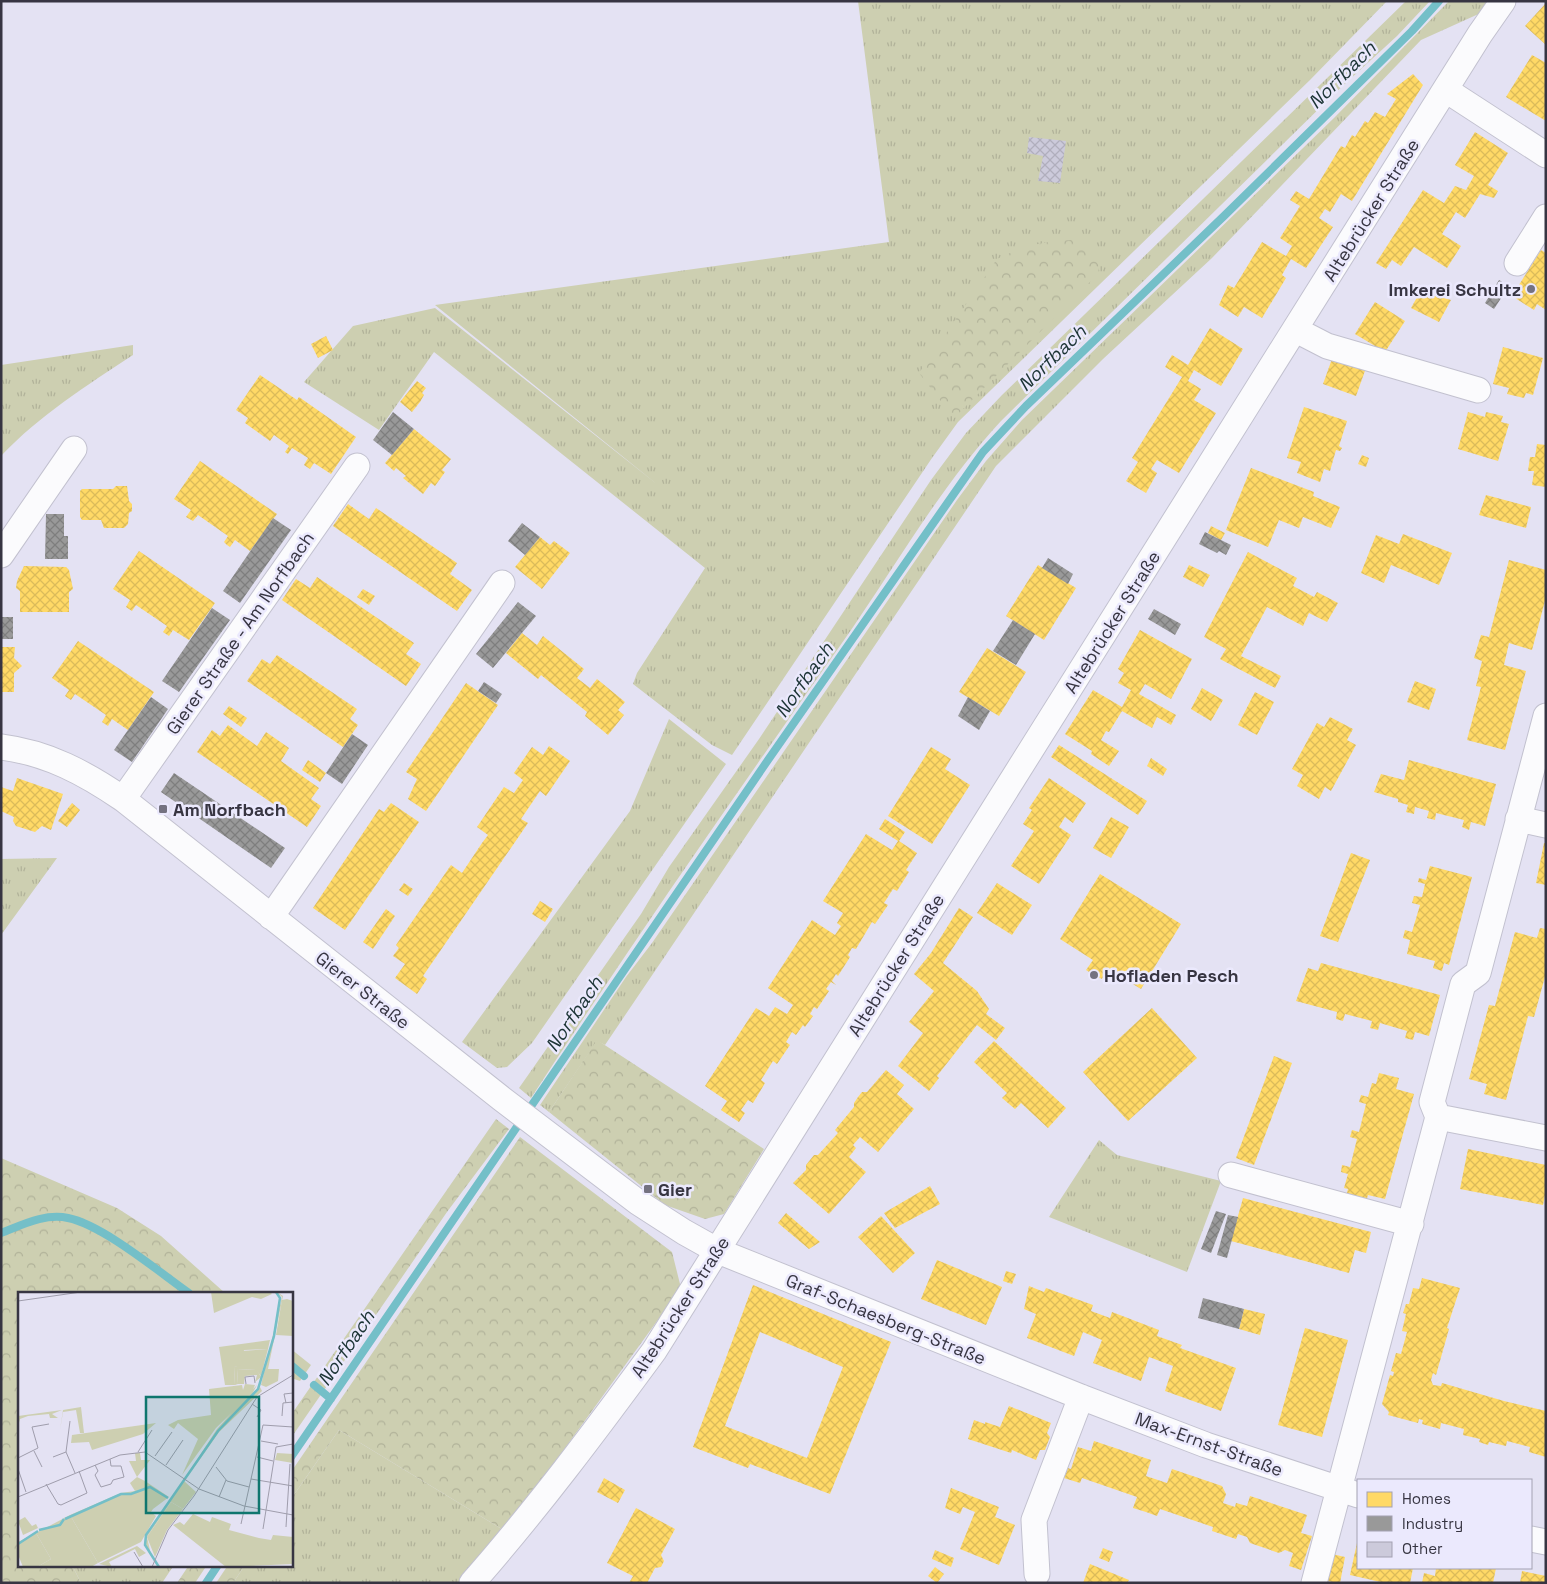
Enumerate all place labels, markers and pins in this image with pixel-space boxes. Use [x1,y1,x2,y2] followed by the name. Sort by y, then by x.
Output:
[1389,278,1521,301] place label: Imkerei Schultz
[1525,283,1537,295] marker: Imkerei Schultz
[173,798,286,821] place label: Am Norfbach
[157,803,169,815] marker: Am Norfbach
[1104,964,1239,987] place label: Hofladen Pesch
[1088,969,1100,981] marker: Hofladen Pesch
[658,1178,692,1201] place label: Gier
[642,1183,654,1195] marker: Gier

